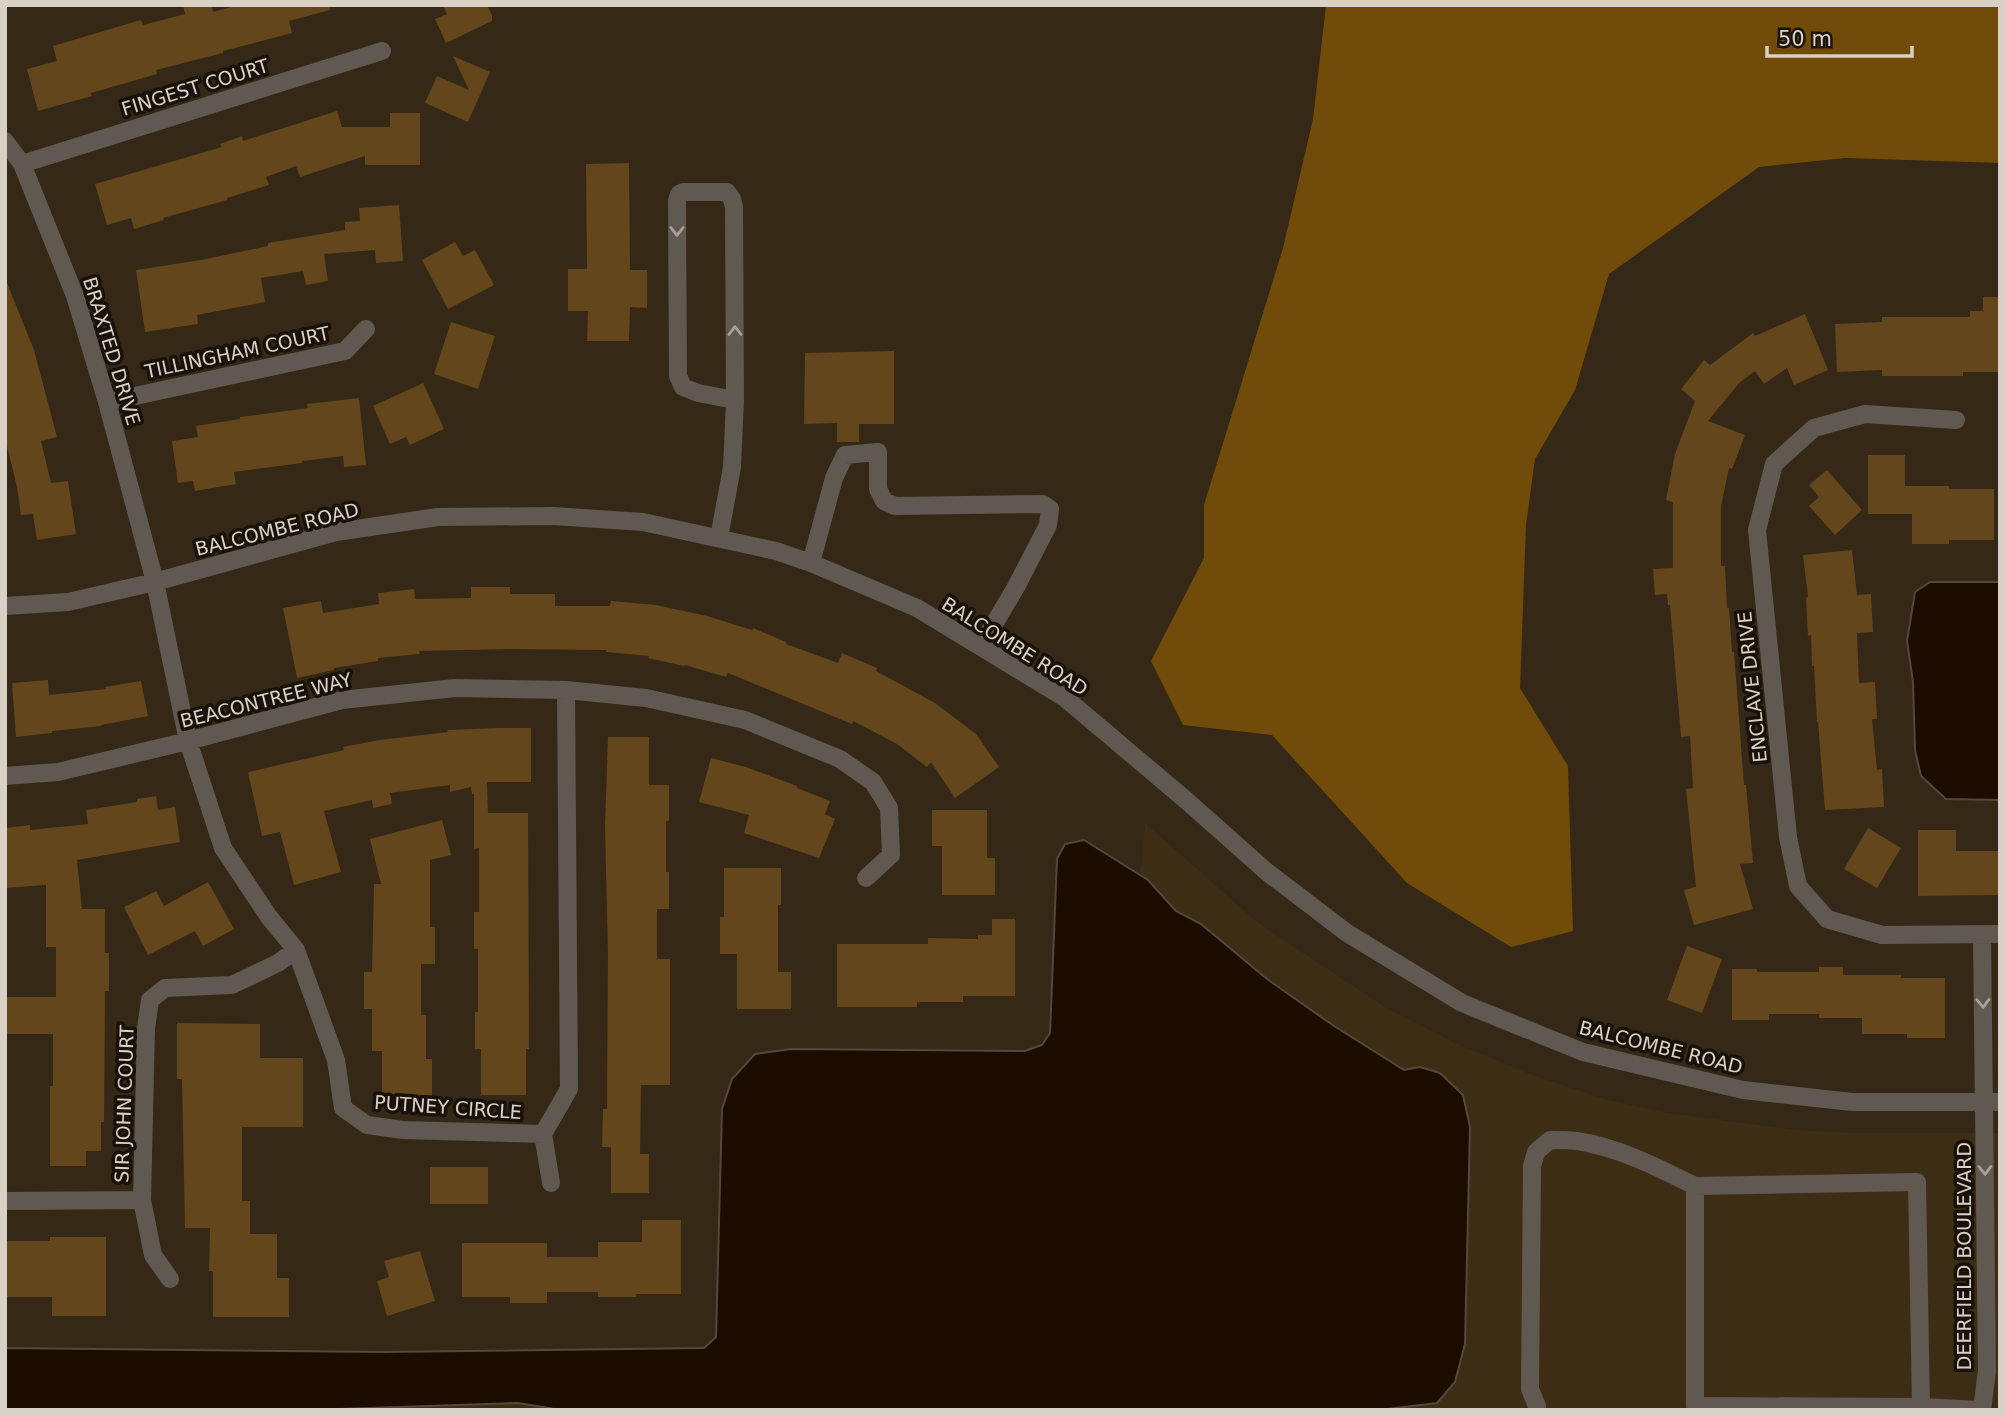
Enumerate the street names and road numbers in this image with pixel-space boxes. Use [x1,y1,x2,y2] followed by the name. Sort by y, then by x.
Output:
[119,54,272,120] street label: FINGEST COURT
[79,274,145,428] street label: BRAXTED DRIVE
[142,322,332,383] street label: TILLINGHAM COURT
[193,498,361,560] street label: BALCOMBE ROAD
[938,592,1092,700] street label: BALCOMBE ROAD
[1733,610,1771,764] street label: ENCLAVE DRIVE
[178,668,354,732] street label: BEACONTREE WAY
[1577,1016,1745,1078] street label: BALCOMBE ROAD
[110,1024,138,1183] street label: SIR JOHN COURT
[373,1091,523,1123] street label: PUTNEY CIRCLE
[1953,1142,1975,1370] street label: DEERFIELD BOULEVARD

